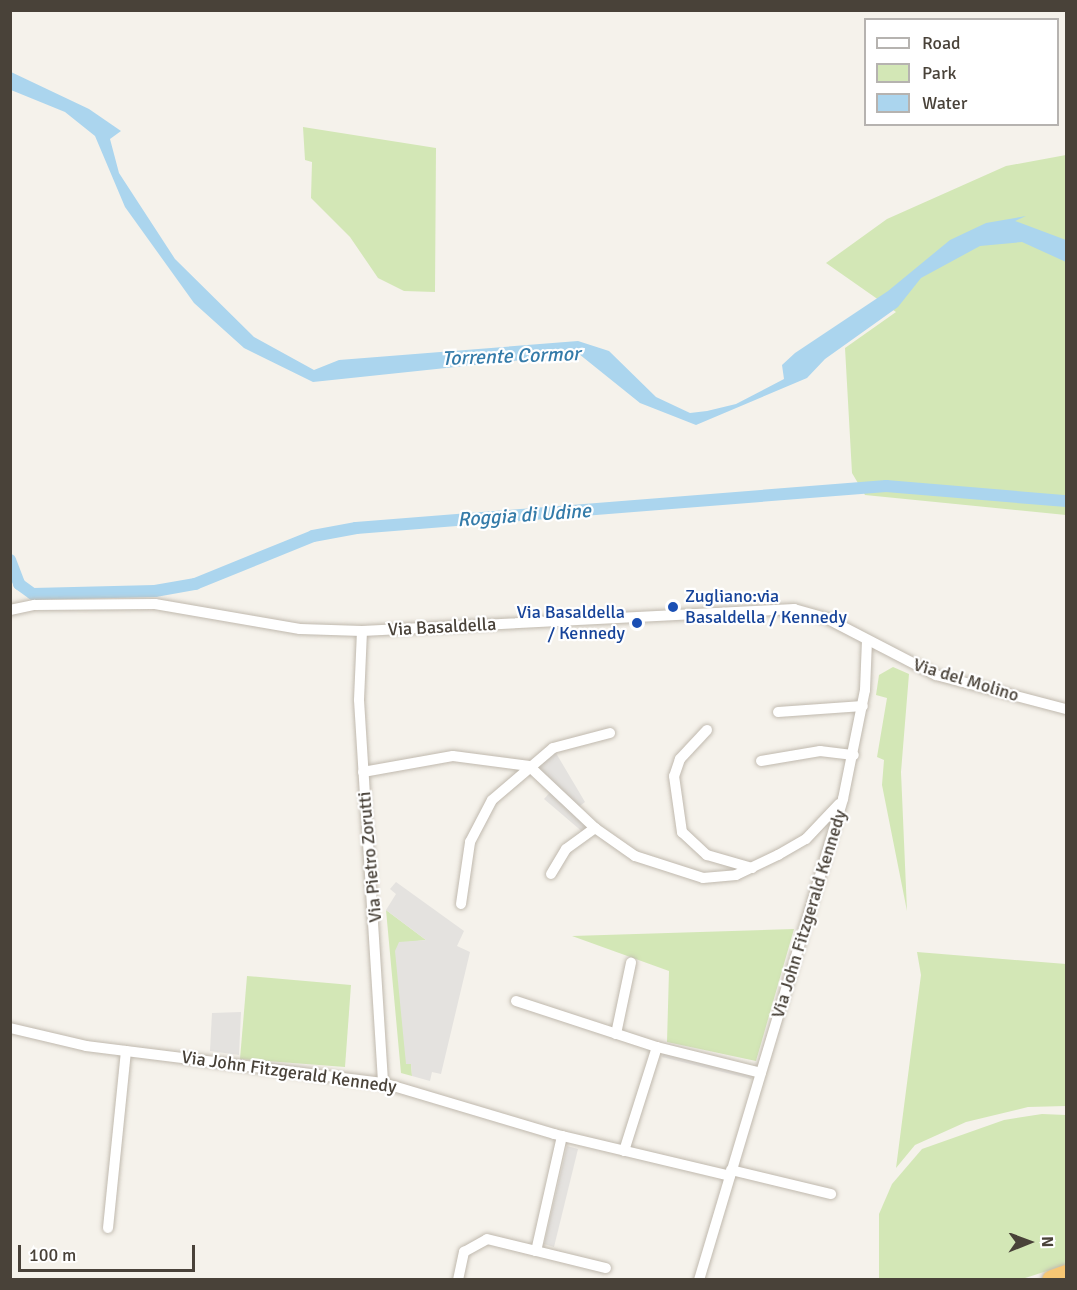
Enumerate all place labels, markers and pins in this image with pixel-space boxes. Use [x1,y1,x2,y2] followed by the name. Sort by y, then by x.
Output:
[685,586,847,628] place label: Zugliano:via Basaldella / Kennedy
[666,600,680,614] marker: Zugliano:via Basaldella / Kennedy
[516,602,625,644] place label: Via Basaldella / Kennedy
[630,616,644,630] marker: Via Basaldella / Kennedy

